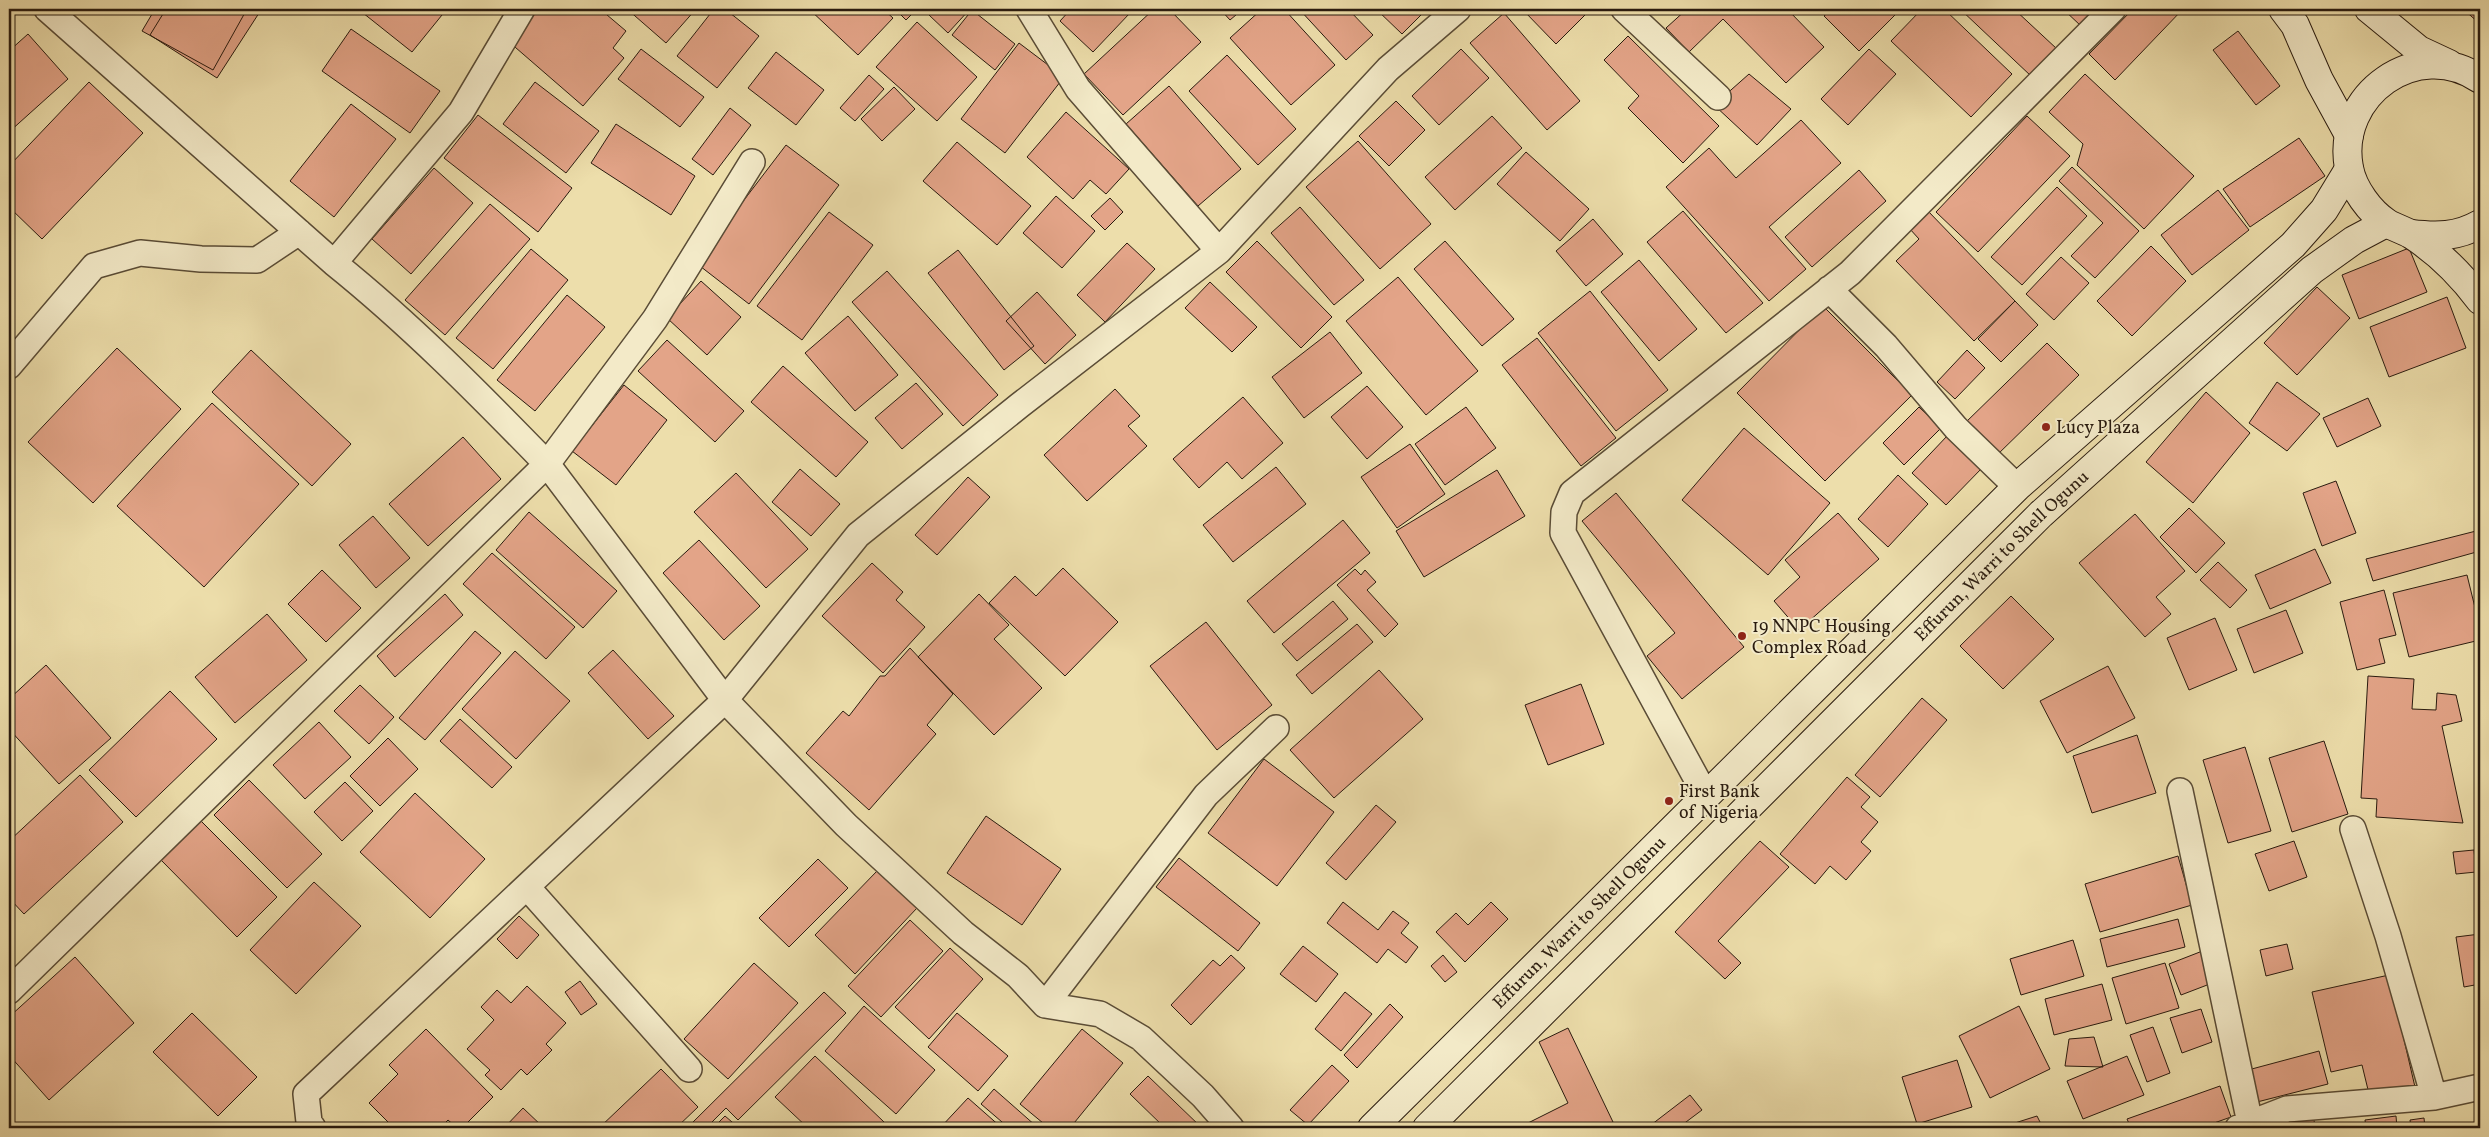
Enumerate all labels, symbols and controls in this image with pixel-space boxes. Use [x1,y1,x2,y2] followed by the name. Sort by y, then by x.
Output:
[2056,416,2140,441] place label: Lucy Plaza
[2040,421,2052,433] marker: Lucy Plaza
[1909,465,2095,648] street label: Effurun, Warri to Shell Ogunu
[1752,615,1891,661] place label: 19 NNPC Housing Complex Road
[1736,630,1748,642] marker: 19 NNPC Housing Complex Road
[1679,780,1760,826] place label: First Bank of Nigeria
[1663,795,1675,807] marker: First Bank of Nigeria
[1488,831,1672,1015] street label: Effurun, Warri to Shell Ogunu

